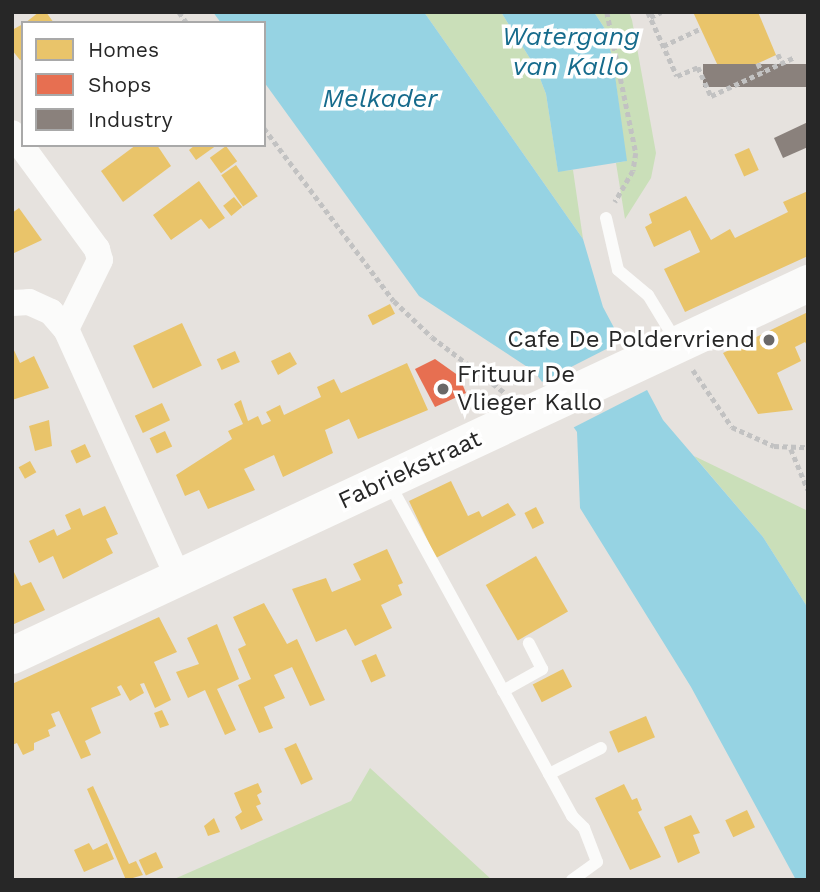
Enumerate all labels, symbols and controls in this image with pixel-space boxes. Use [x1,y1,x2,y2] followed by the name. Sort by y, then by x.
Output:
[21,21,266,147] legend
[502,21,640,82] water label: Watergang van Kallo
[88,37,159,62] text: Homes
[88,72,151,97] text: Shops
[323,83,437,115] water label: Melkader
[88,107,173,132] text: Industry
[507,326,755,354] place label: Cafe De Poldervriend
[761,332,777,348] marker: Cafe De Poldervriend
[457,361,603,417] place label: Frituur De Vlieger Kallo
[435,381,451,397] marker: Frituur De Vlieger Kallo
[334,424,486,516] street label: Fabriekstraat

